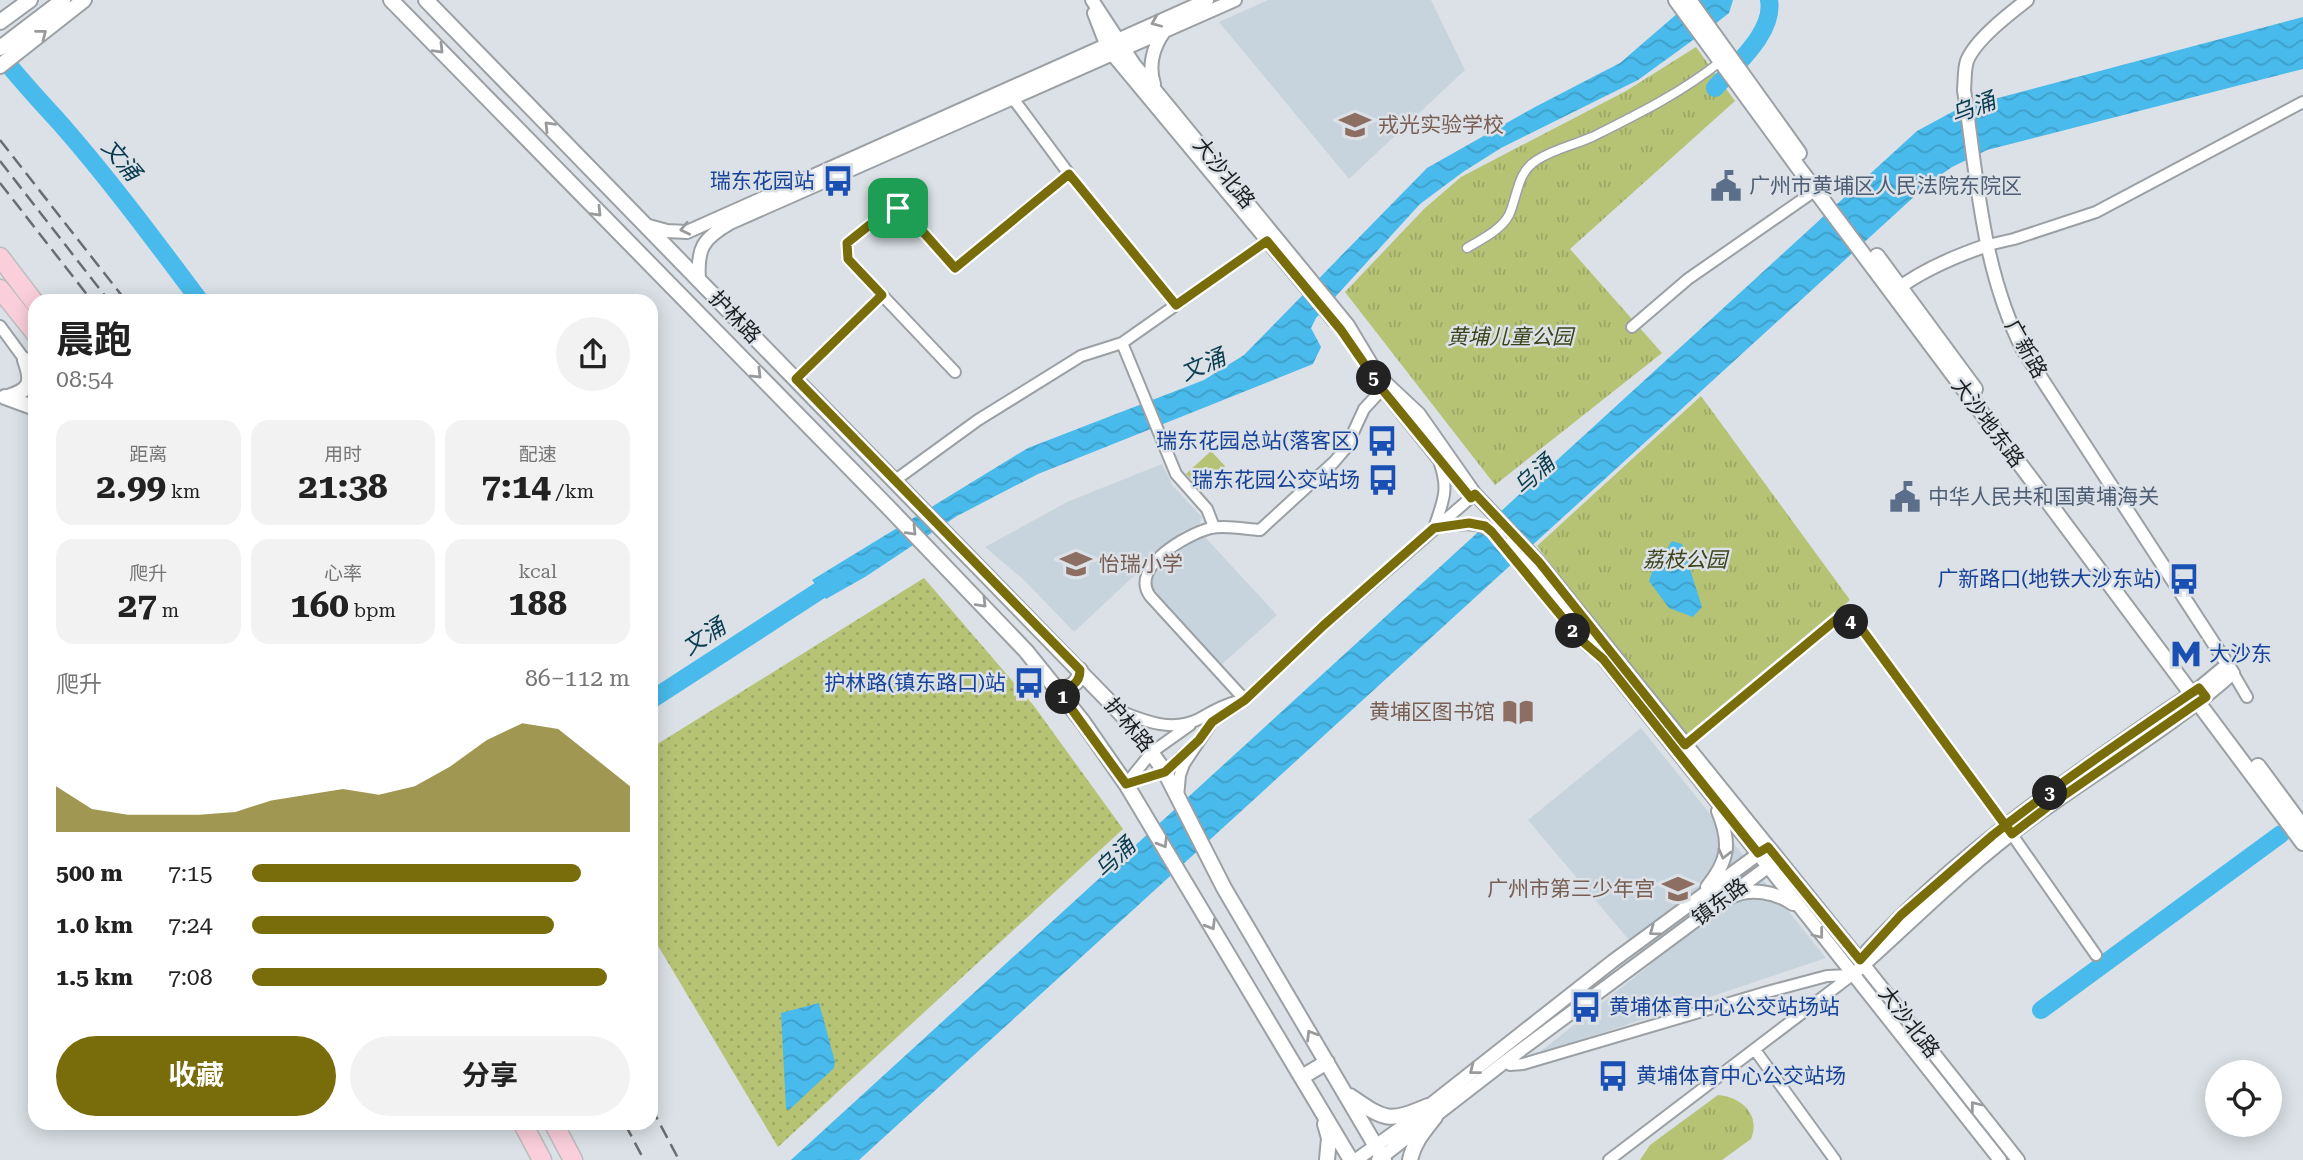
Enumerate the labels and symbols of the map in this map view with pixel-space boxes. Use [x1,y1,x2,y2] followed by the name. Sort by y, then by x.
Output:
[1151,13,1163,27] one-way arrow
[34,29,47,42] one-way arrow
[430,41,443,54] one-way arrow
[1947,86,2002,129] water label: 乌涌
[1338,108,1372,142] school or university icon: 戎光实验学校
[1378,113,1504,137] place label: 戎光实验学校
[544,121,557,134] one-way arrow
[1188,133,1260,213] street label: 大沙北路
[96,134,148,189] water label: 文涌
[821,164,855,198] bus stop icon: 瑞东花园站
[710,169,815,193] place label: 瑞东花园站
[1709,169,1743,203] public building icon: 广州市黄埔区人民法院东院区
[1749,174,2022,198] place label: 广州市黄埔区人民法院东院区
[868,178,928,238] pin
[589,203,602,216] one-way arrow
[679,221,691,236] one-way arrow
[704,286,766,348] street label: 护林路
[2000,316,2052,382] street label: 广新路
[1447,325,1576,349] park label: 黄埔儿童公园
[1177,342,1232,386] water label: 文涌
[1356,360,1392,396] pin: 5
[748,366,761,379] one-way arrow
[1947,374,2029,472] street label: 大沙地东路
[1365,424,1399,458] bus stop icon: 瑞东花园总站(落客区)
[1156,429,1359,453] place label: 瑞东花园总站(落客区)
[1508,448,1562,500] water label: 乌涌
[1366,463,1400,497] bus stop icon: 瑞东花园公交站场
[1192,468,1360,492] place label: 瑞东花园公交站场
[1888,480,1922,514] public building icon: 中华人民共和国黄埔海关
[1928,485,2159,509] place label: 中华人民共和国黄埔海关
[903,523,916,536] one-way arrow
[1059,547,1093,581] school or university icon: 怡瑞小学
[1643,548,1730,572] park label: 荔枝公园
[1099,552,1183,576] place label: 怡瑞小学
[2167,562,2201,596] bus stop icon: 广新路口(地铁大沙东站)
[1937,567,2161,591] place label: 广新路口(地铁大沙东站)
[973,595,986,608] one-way arrow
[1834,604,1868,640] pin: 4
[677,612,733,661] water label: 文涌
[1556,614,1590,648] pin: 2
[2169,637,2203,671] metro station icon: 大沙东
[2209,642,2272,666] place label: 大沙东
[1012,666,1046,700] bus stop icon: 护林路(镇东路口)站
[824,671,1006,695] place label: 护林路(镇东路口)站
[1046,680,1080,714] pin: 1
[1100,693,1158,757] street label: 护林路
[1501,695,1535,729] library icon: 黄埔区图书馆
[1369,700,1495,724] place label: 黄埔区图书馆
[2032,776,2068,810] pin: 3
[1089,830,1143,884] water label: 乌涌
[1154,835,1167,848] one-way arrow
[1718,847,1732,859] one-way arrow
[1661,872,1695,906] school or university icon: 广州市第三少年宫
[1688,873,1752,931] street label: 镇东路
[1487,877,1655,901] place label: 广州市第三少年宫
[1203,917,1216,930] one-way arrow
[1649,923,1662,936] one-way arrow
[1811,926,1824,938] one-way arrow
[1874,982,1944,1062] street label: 大沙北路
[1569,990,1603,1024] bus stop icon: 黄埔体育中心公交站场站
[1609,995,1840,1019] place label: 黄埔体育中心公交站场站
[1306,1029,1319,1042] one-way arrow
[1596,1059,1630,1093] bus stop icon: 黄埔体育中心公交站场
[1469,1061,1481,1074] one-way arrow
[1636,1064,1846,1088] place label: 黄埔体育中心公交站场
[1971,1102,1984,1114] one-way arrow

